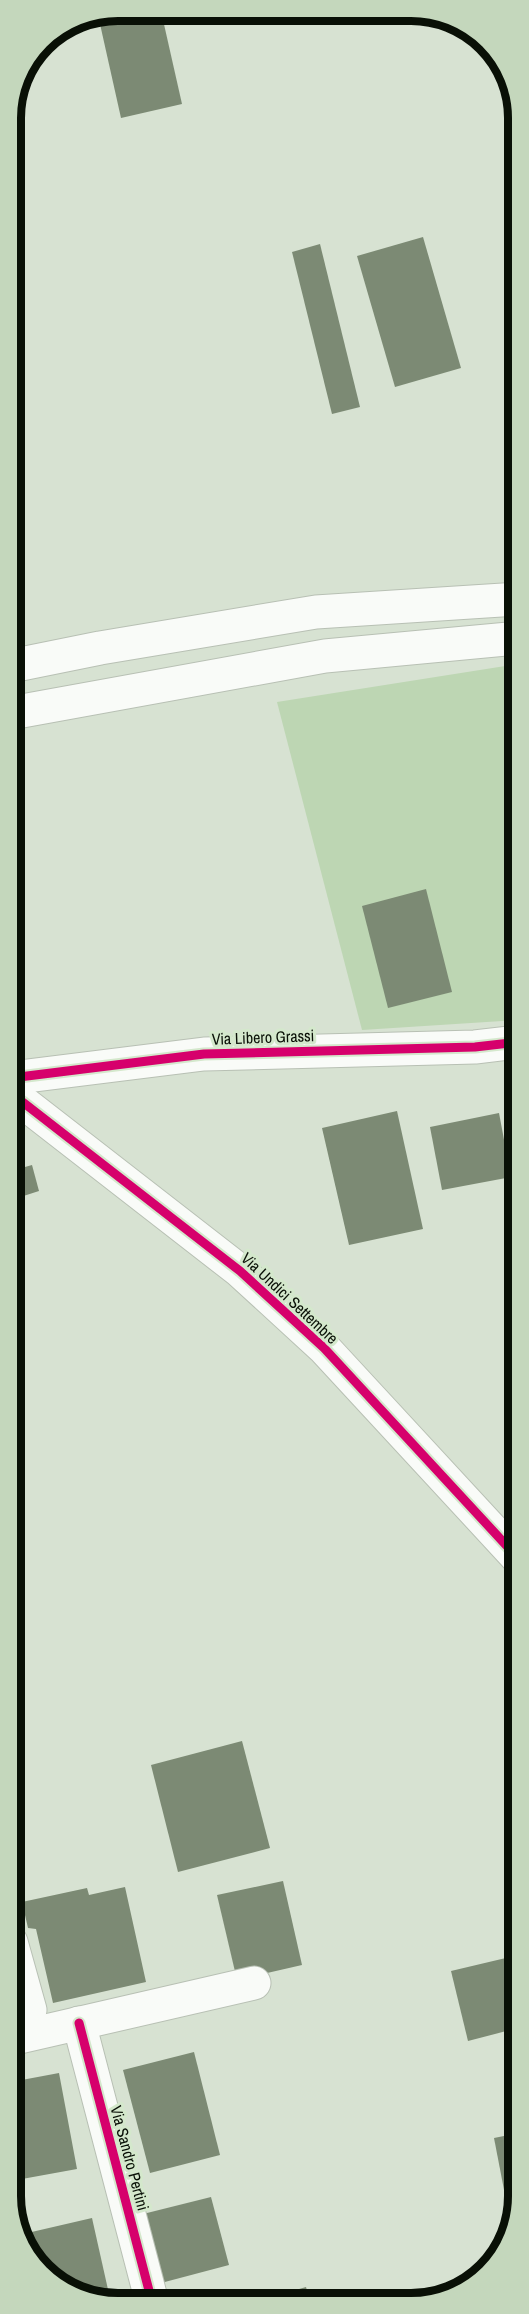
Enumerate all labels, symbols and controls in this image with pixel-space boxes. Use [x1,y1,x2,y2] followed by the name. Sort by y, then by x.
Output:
[211,1024,315,1050] street label: Via Libero Grassi
[237,1247,343,1349] street label: Via Undici Settembre
[105,2103,155,2213] street label: Via Sandro Pertini

